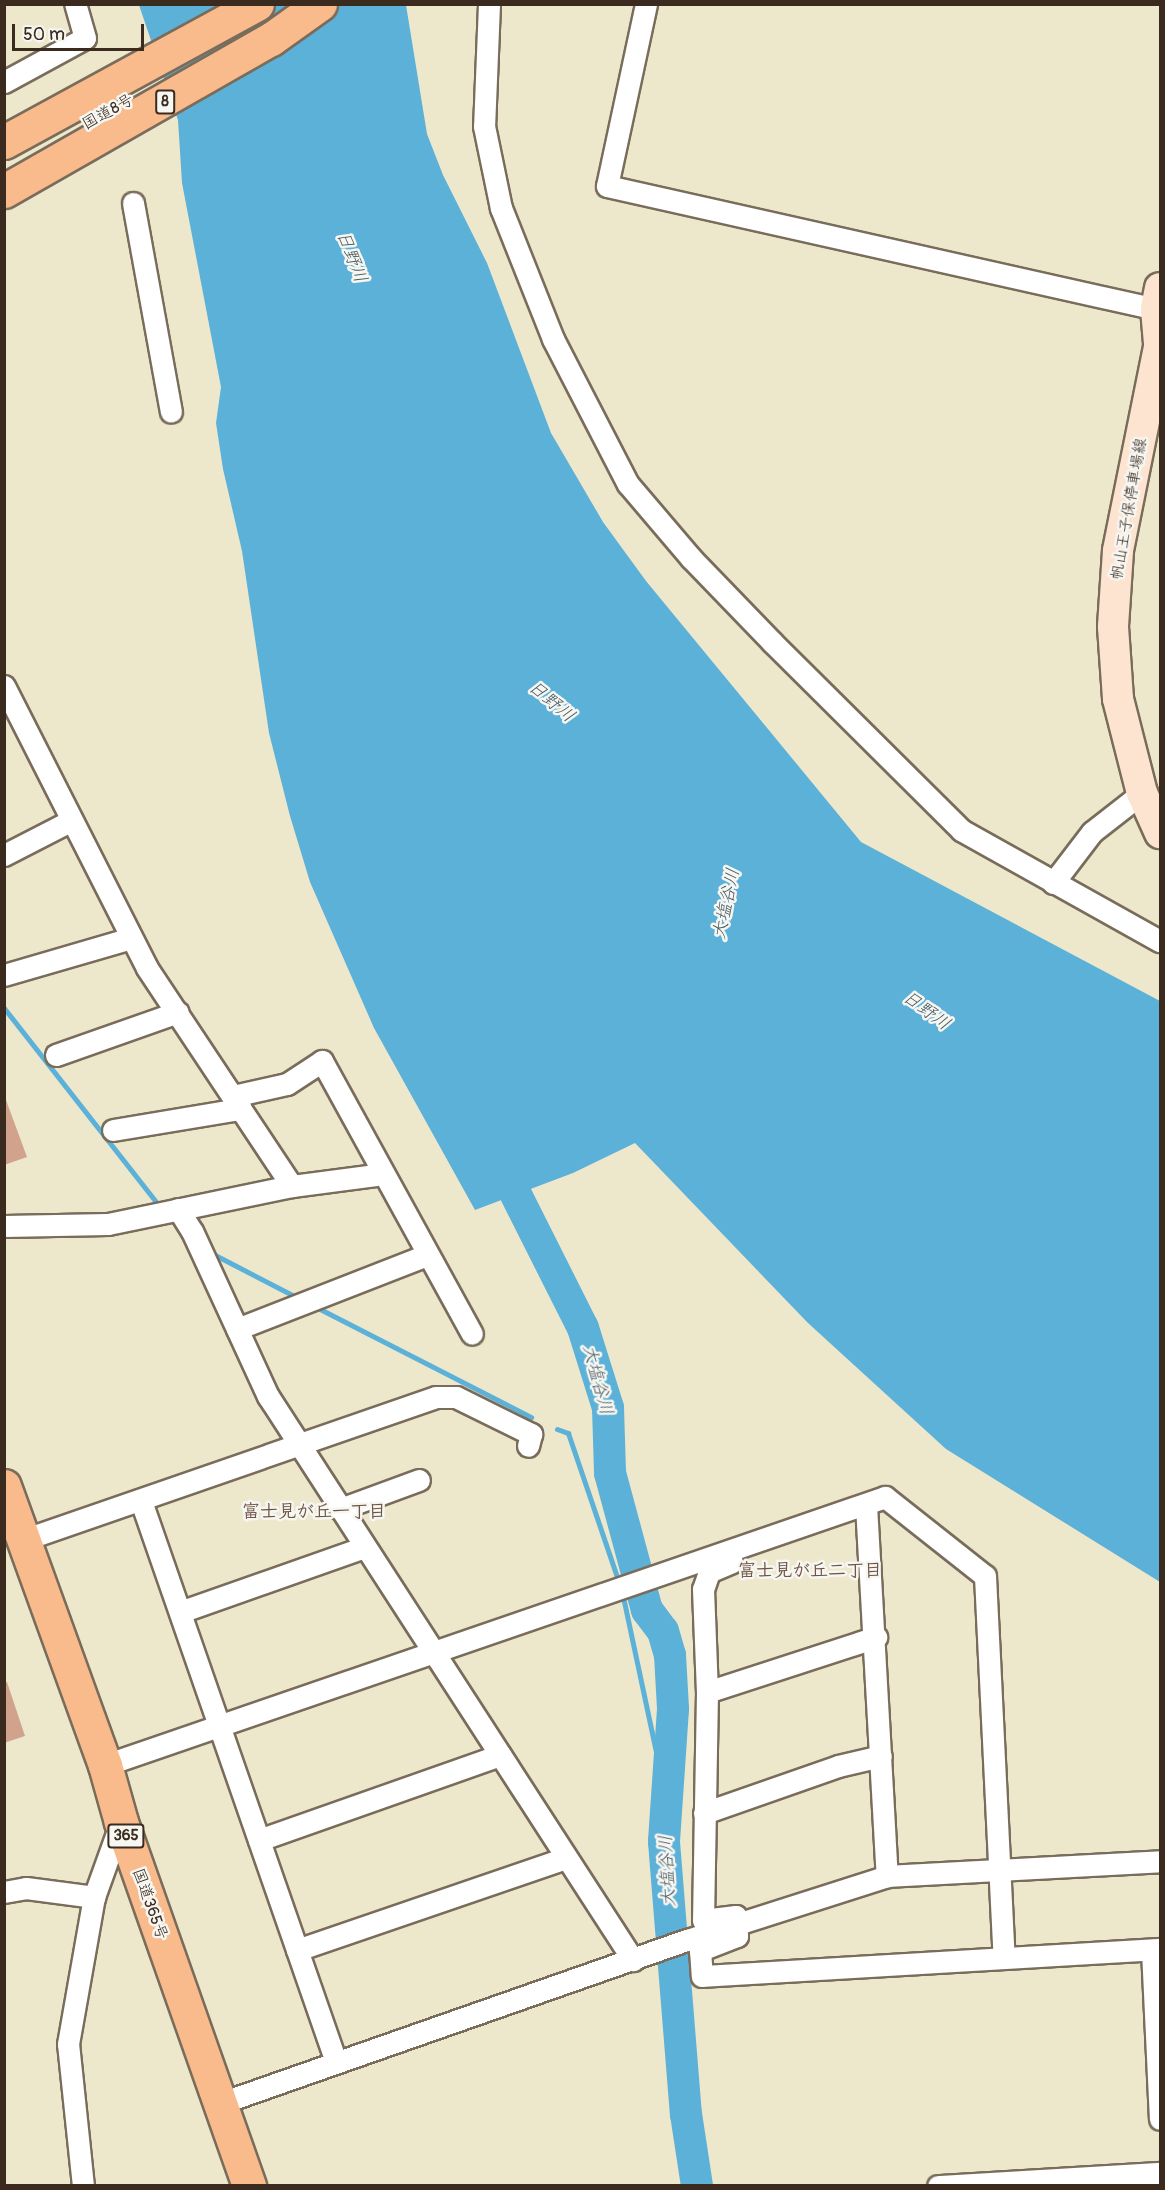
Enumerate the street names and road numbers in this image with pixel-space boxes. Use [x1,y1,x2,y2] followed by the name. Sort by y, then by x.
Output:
[79,90,137,134] street label: 国道8号
[154,90,176,114] road number: 8
[1107,436,1151,582] street label: 帆山王子保停車場線
[106,1824,146,1848] road number: 365
[128,1866,172,1942] street label: 国道365号

